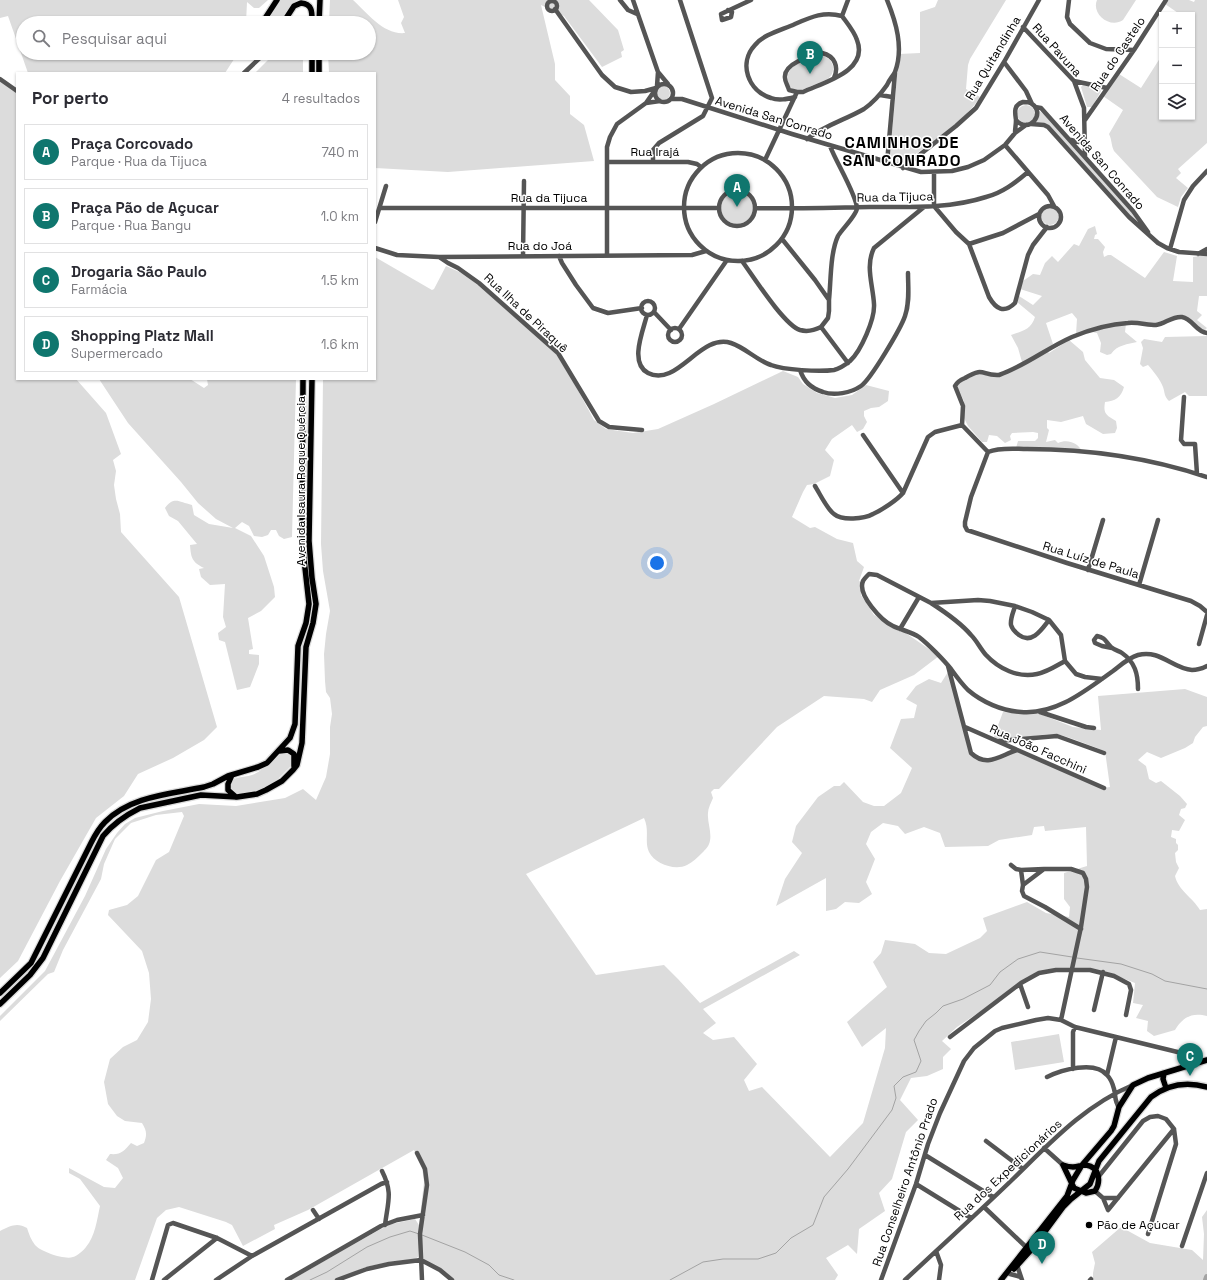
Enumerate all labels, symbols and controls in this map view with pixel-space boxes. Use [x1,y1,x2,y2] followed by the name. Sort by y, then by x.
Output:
[1159,12,1195,120] map controls
[1159,12,1195,48] button: +
[962,13,1024,103] street label: Rua Quitandinha
[1087,14,1149,94] street label: Rua do Castelo
[16,16,376,60] search box
[1029,20,1085,80] street label: Rua Pavuna
[30,27,52,49] icon: search
[62,29,167,48] text: Pesquisar aqui
[797,41,823,74] pin: B
[1159,48,1195,84] button: −
[1159,84,1195,120] button: layers
[32,87,109,109] text: Por perto
[282,90,360,107] text: 4 resultados
[713,93,835,143] street label: Avenida San Conrado
[1056,111,1148,213] street label: Avenida San Conrado
[842,132,962,171] district label: CAMINHOS DE SAN CONRADO
[71,134,193,153] text: Praça Corcovado
[42,144,50,161] text: A
[321,144,359,161] text: 740 m
[631,144,680,160] street label: Rua Irajá
[71,153,207,170] text: Parque · Rua da Tijuca
[724,174,750,207] pin: A
[857,188,934,206] street label: Rua da Tijuca
[511,190,587,206] street label: Rua da Tijuca
[71,198,219,217] text: Praça Pão de Açucar
[42,208,50,225] text: B
[321,208,359,225] text: 1.0 km
[71,217,191,234] text: Parque · Rua Bangu
[508,238,572,254] street label: Rua do Joá
[71,262,207,281] text: Drogaria São Paulo
[481,270,571,356] street label: Rua Ilha de Piraquê
[42,272,50,289] text: C
[321,272,359,289] text: 1.5 km
[71,281,127,298] text: Farmácia
[71,326,214,345] text: Shopping Platz Mall
[42,336,50,353] text: D
[321,336,359,353] text: 1.6 km
[71,345,163,362] text: Supermercado
[293,396,309,566] street label: Avenida Isaura Roque Quércia
[1041,538,1141,582] street label: Rua Luíz de Paula
[647,553,667,573] your location
[987,720,1089,778] street label: Rua João Facchini
[1177,1043,1203,1076] pin: C
[869,1095,941,1269] street label: Rua Conselheiro Antônio Prado
[951,1116,1065,1224] street label: Rua dos Expedicionários
[1097,1217,1180,1233] place label: Pão de Açúcar
[1084,1220,1094,1230] marker: Pão de Açúcar
[1029,1231,1055,1264] pin: D

